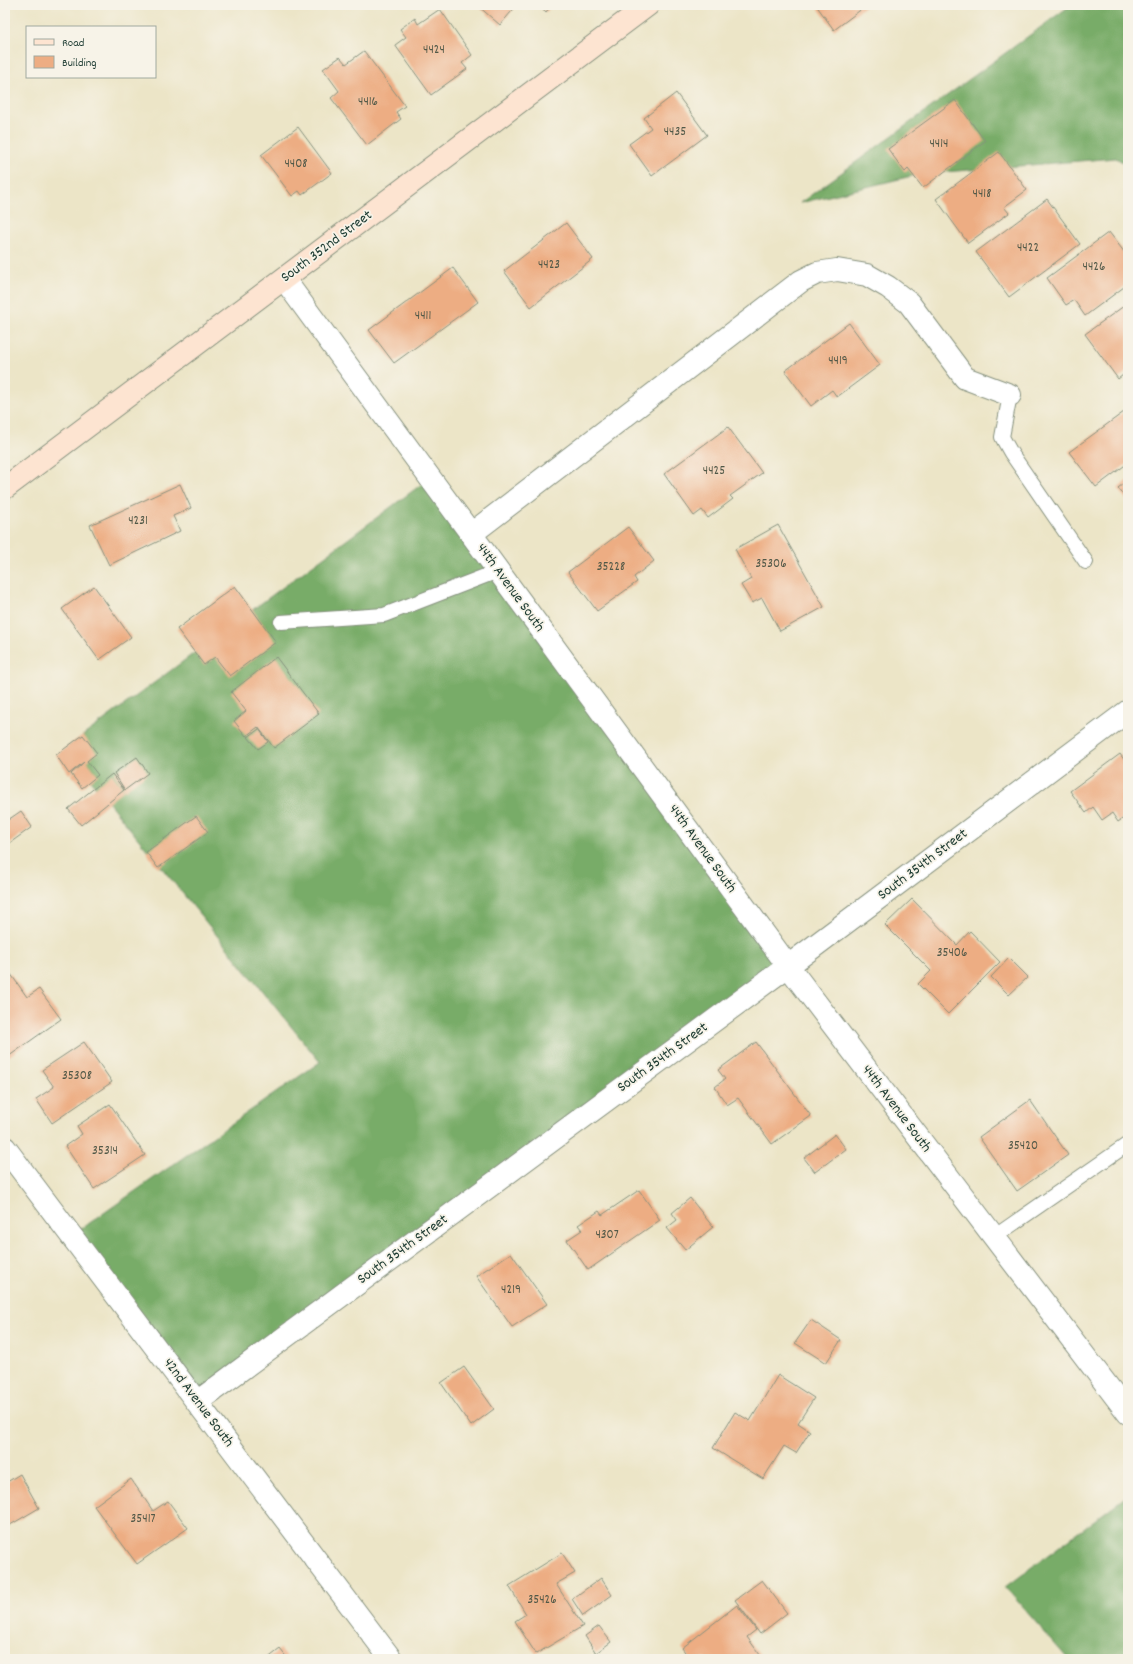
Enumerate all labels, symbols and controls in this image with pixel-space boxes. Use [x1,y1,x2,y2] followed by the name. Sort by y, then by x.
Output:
[26,26,156,78] legend
[62,35,84,52] text: Road
[423,41,445,60] house number: 4424
[62,55,97,72] text: Building
[358,93,378,112] house number: 4416
[664,123,686,142] house number: 4435
[929,135,949,154] house number: 4414
[284,155,308,174] house number: 4408
[973,185,991,204] house number: 4418
[277,205,378,289] street label: South 352nd Street
[1017,239,1039,258] house number: 4422
[538,256,560,275] house number: 4423
[1083,258,1105,277] house number: 4426
[415,307,431,326] house number: 4411
[828,352,848,371] house number: 4419
[703,462,725,481] house number: 4425
[128,512,148,531] house number: 4231
[470,539,550,637] street label: 44th Avenue South
[755,555,787,574] house number: 35306
[597,558,625,577] house number: 35228
[662,800,742,898] street label: 44th Avenue South
[873,824,973,906] street label: South 354th Street
[937,944,967,963] house number: 35406
[613,1017,713,1099] street label: South 354th Street
[856,1060,936,1158] street label: 44th Avenue South
[62,1067,92,1086] house number: 35308
[1008,1137,1038,1156] house number: 35420
[92,1142,118,1161] house number: 35314
[353,1209,453,1291] street label: South 354th Street
[595,1226,619,1245] house number: 4307
[501,1281,521,1300] house number: 4219
[157,1354,239,1452] street label: 42nd Avenue South
[130,1510,156,1529] house number: 35417
[527,1591,557,1610] house number: 35426

